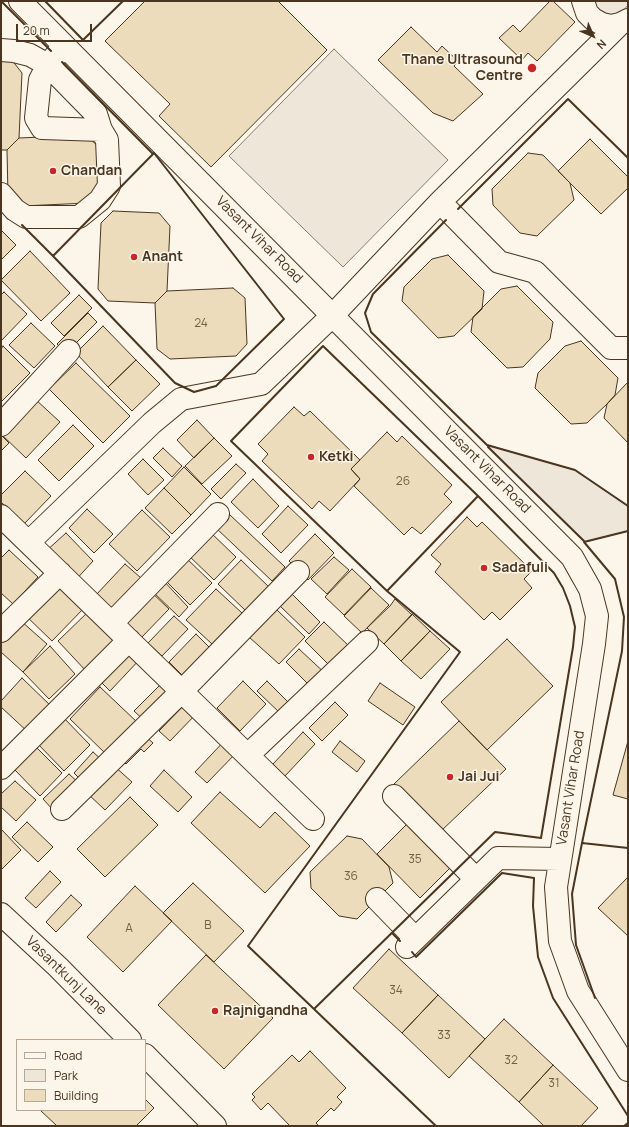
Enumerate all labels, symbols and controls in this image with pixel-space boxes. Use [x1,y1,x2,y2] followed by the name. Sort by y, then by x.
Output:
[18,16,94,42] scale bar
[573,16,613,56] north arrow
[23,22,50,39] text: 20 m
[594,37,610,53] text: N
[402,52,523,84] place label: Thane Ultrasound Centre
[526,62,538,74] marker: Thane Ultrasound Centre
[61,163,122,179] place label: Chandan
[48,166,58,176] marker: Chandan
[212,193,306,287] street label: Vasant Vihar Road
[142,249,183,265] place label: Anant
[129,252,139,262] marker: Anant
[194,317,208,331] house number: 24
[440,423,534,517] street label: Vasant Vihar Road
[319,449,353,465] place label: Ketki
[306,452,316,462] marker: Ketki
[396,475,410,489] house number: 26
[492,560,548,576] place label: Sadafuli
[479,563,489,573] marker: Sadafuli
[554,729,588,847] street label: Vasant Vihar Road
[458,769,499,785] place label: Jai Jui
[445,772,455,782] marker: Jai Jui
[408,853,422,867] house number: 35
[344,870,358,884] house number: 36
[204,919,212,933] house number: B
[125,922,133,936] house number: A
[22,933,110,1019] street label: Vasantkunj Lane
[389,984,403,998] house number: 34
[223,1003,308,1019] place label: Rajnigandha
[210,1006,220,1016] marker: Rajnigandha
[437,1029,451,1043] house number: 33
[16,1039,146,1111] legend
[54,1047,82,1064] text: Road
[504,1054,518,1068] house number: 32
[54,1067,78,1084] text: Park
[548,1077,560,1091] house number: 31
[54,1087,98,1104] text: Building

